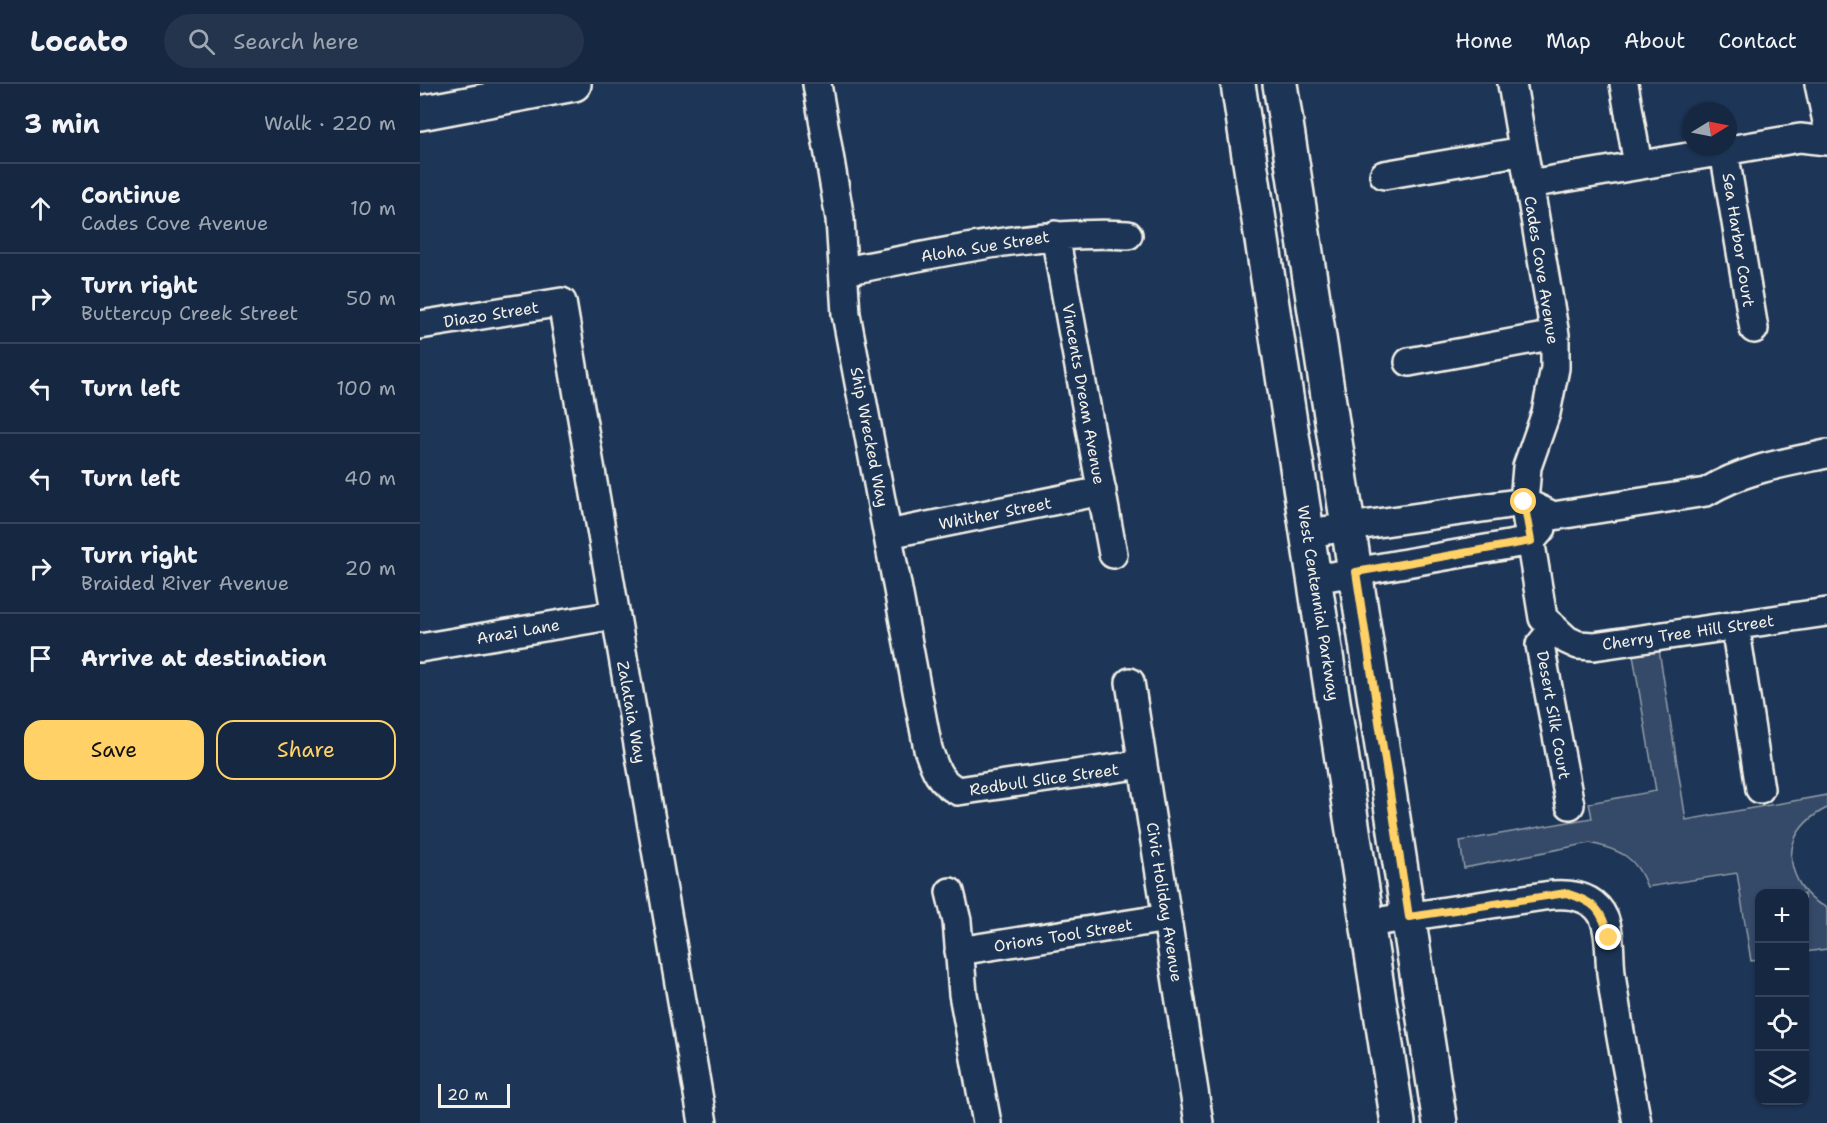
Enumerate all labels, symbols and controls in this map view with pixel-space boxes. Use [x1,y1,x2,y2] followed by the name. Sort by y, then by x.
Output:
[164,14,584,68] search box
[30,22,128,60] text: Locato
[185,25,218,58] icon: search
[233,27,359,56] text: Search here
[1455,27,1513,55] text: Home
[1546,27,1591,55] text: Map
[1624,27,1685,55] text: About
[1718,27,1797,55] text: Contact
[1683,102,1737,156] north arrow
[24,106,100,141] text: 3 min
[264,110,396,136] text: Walk · 220 m
[1718,171,1759,309] street label: Sea Harbor Court
[81,181,181,210] text: Continue
[24,192,57,225] icon: ahead
[1519,194,1564,346] street label: Cades Cove Avenue
[350,195,396,221] text: 10 m
[81,210,268,236] text: Cades Cove Avenue
[919,226,1051,267] street label: Aloha Sue Street
[81,271,198,300] text: Turn right
[24,282,57,315] icon: right
[346,285,396,311] text: 50 m
[442,297,540,332] street label: Diazo Street
[81,300,298,326] text: Buttercup Creek Street
[1057,302,1110,486] street label: Vincents Dream Avenue
[846,365,893,509] street label: Ship Wrecked Way
[24,372,57,405] icon: left
[81,374,180,403] text: Turn left
[336,375,396,401] text: 100 m
[24,462,57,495] icon: left
[81,464,180,493] text: Turn left
[344,465,396,491] text: 40 m
[1510,488,1536,514] route start
[937,492,1053,535] street label: Whither Street
[1293,504,1344,702] street label: West Centennial Parkway
[81,541,198,570] text: Turn right
[24,552,57,585] icon: right
[345,555,396,581] text: 20 m
[81,570,289,596] text: Braided River Avenue
[1601,610,1775,655] street label: Cherry Tree Hill Street
[475,614,561,649] street label: Arazi Lane
[24,642,57,675] icon: arrive
[81,644,327,673] text: Arrive at destination
[1532,649,1575,781] street label: Desert Silk Court
[612,659,651,765] street label: Zalataia Way
[24,720,204,780] button: Save
[216,720,396,780] button: Share
[968,759,1120,800] street label: Redbull Slice Street
[1141,821,1188,984] street label: Civic Holiday Avenue
[1755,889,1809,1105] map controls
[1755,889,1809,943] button: +
[992,914,1134,957] street label: Orions Tool Street
[1595,924,1621,950] route end
[1755,943,1809,997] button: −
[1755,997,1809,1051] button: locate
[1755,1051,1809,1105] button: layers
[438,1081,510,1108] scale bar
[447,1084,488,1105] text: 20 m

